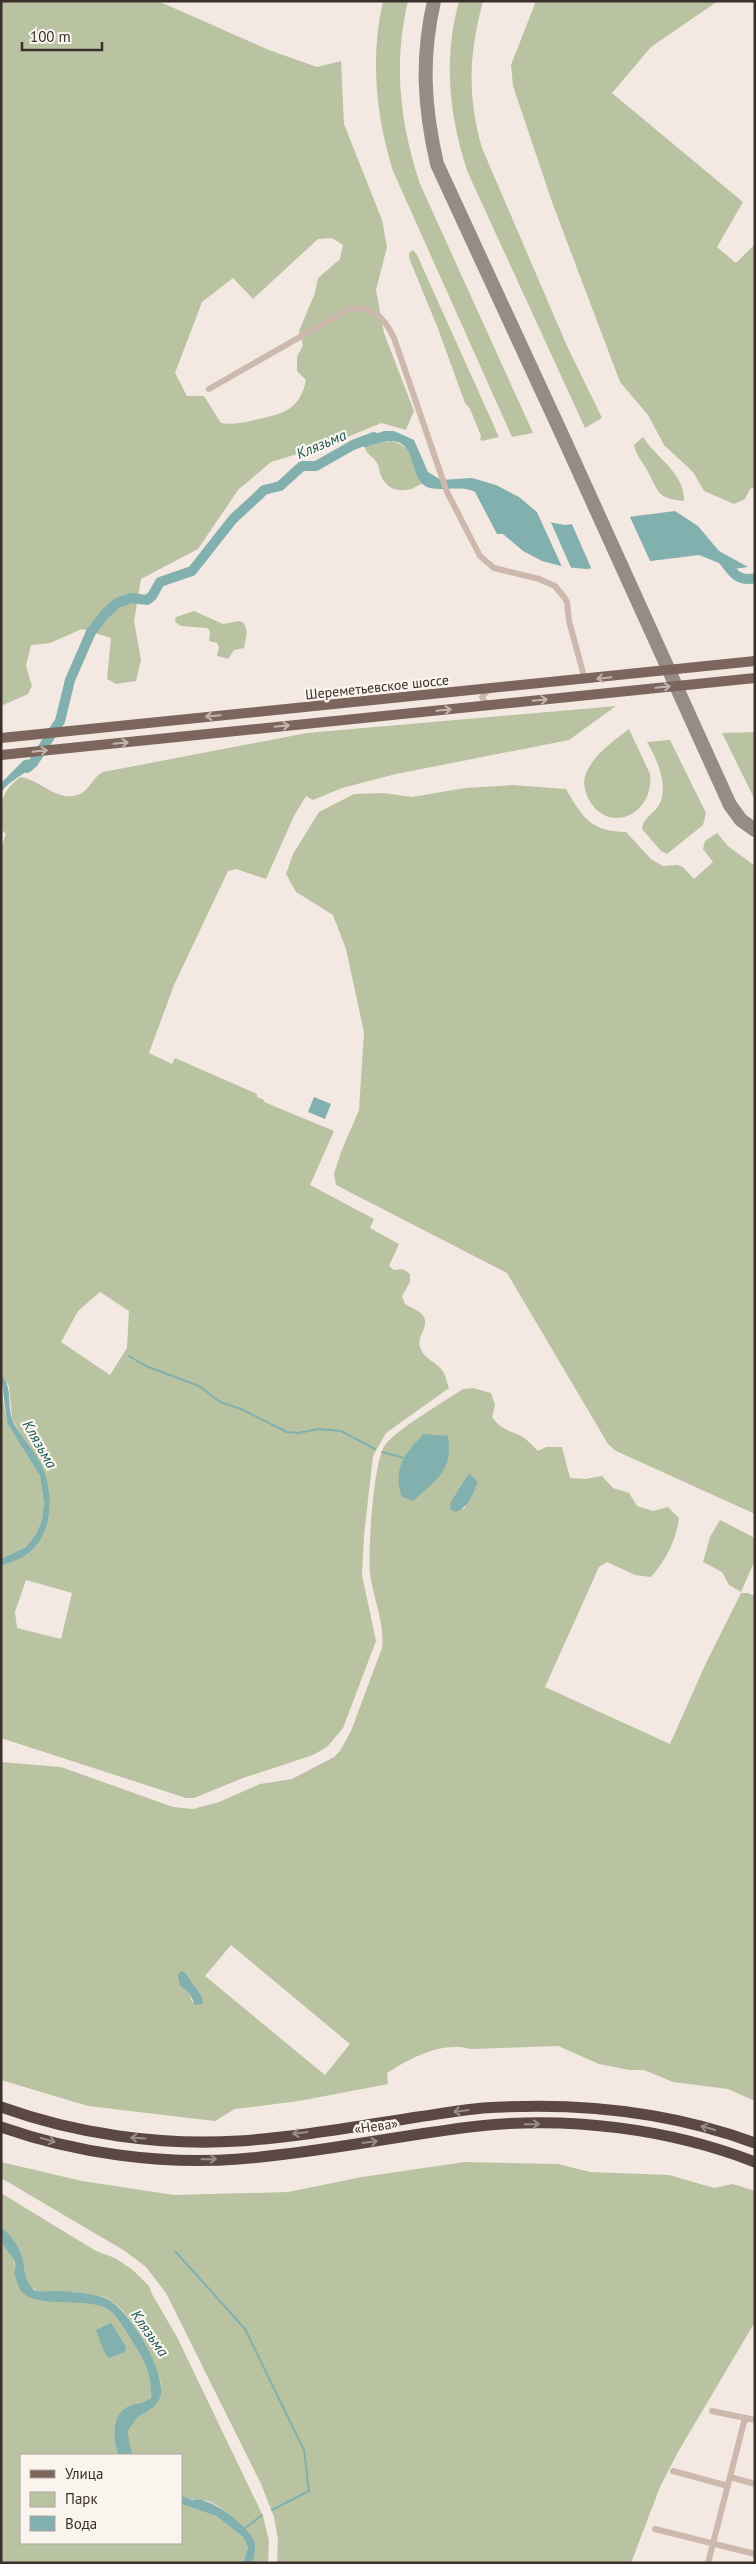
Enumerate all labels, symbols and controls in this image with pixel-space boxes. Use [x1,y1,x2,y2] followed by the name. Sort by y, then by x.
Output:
[22,20,102,52] scale bar
[30,27,71,46] text: 100 m
[293,425,350,463] water label: Клязьма
[304,671,450,703] street label: Шереметьевское шоссе
[596,673,612,683] one-way arrow
[655,682,671,692] one-way arrow
[531,695,547,705] one-way arrow
[436,705,452,715] one-way arrow
[206,711,222,721] one-way arrow
[274,721,290,731] one-way arrow
[112,738,128,747] one-way arrow
[32,746,48,756] one-way arrow
[19,1416,62,1472] water label: Клязьма
[453,2106,469,2116] one-way arrow
[353,2114,399,2138] street label: «Нева»
[523,2119,539,2129] one-way arrow
[701,2122,717,2132] one-way arrow
[292,2128,308,2138] one-way arrow
[130,2133,146,2142] one-way arrow
[40,2136,56,2145] one-way arrow
[362,2137,378,2147] one-way arrow
[200,2154,217,2164] one-way arrow
[127,2306,173,2361] water label: Клязьма
[20,2454,182,2544] legend
[65,2464,103,2483] text: Улица
[65,2489,98,2508] text: Парк
[65,2514,97,2533] text: Вода

